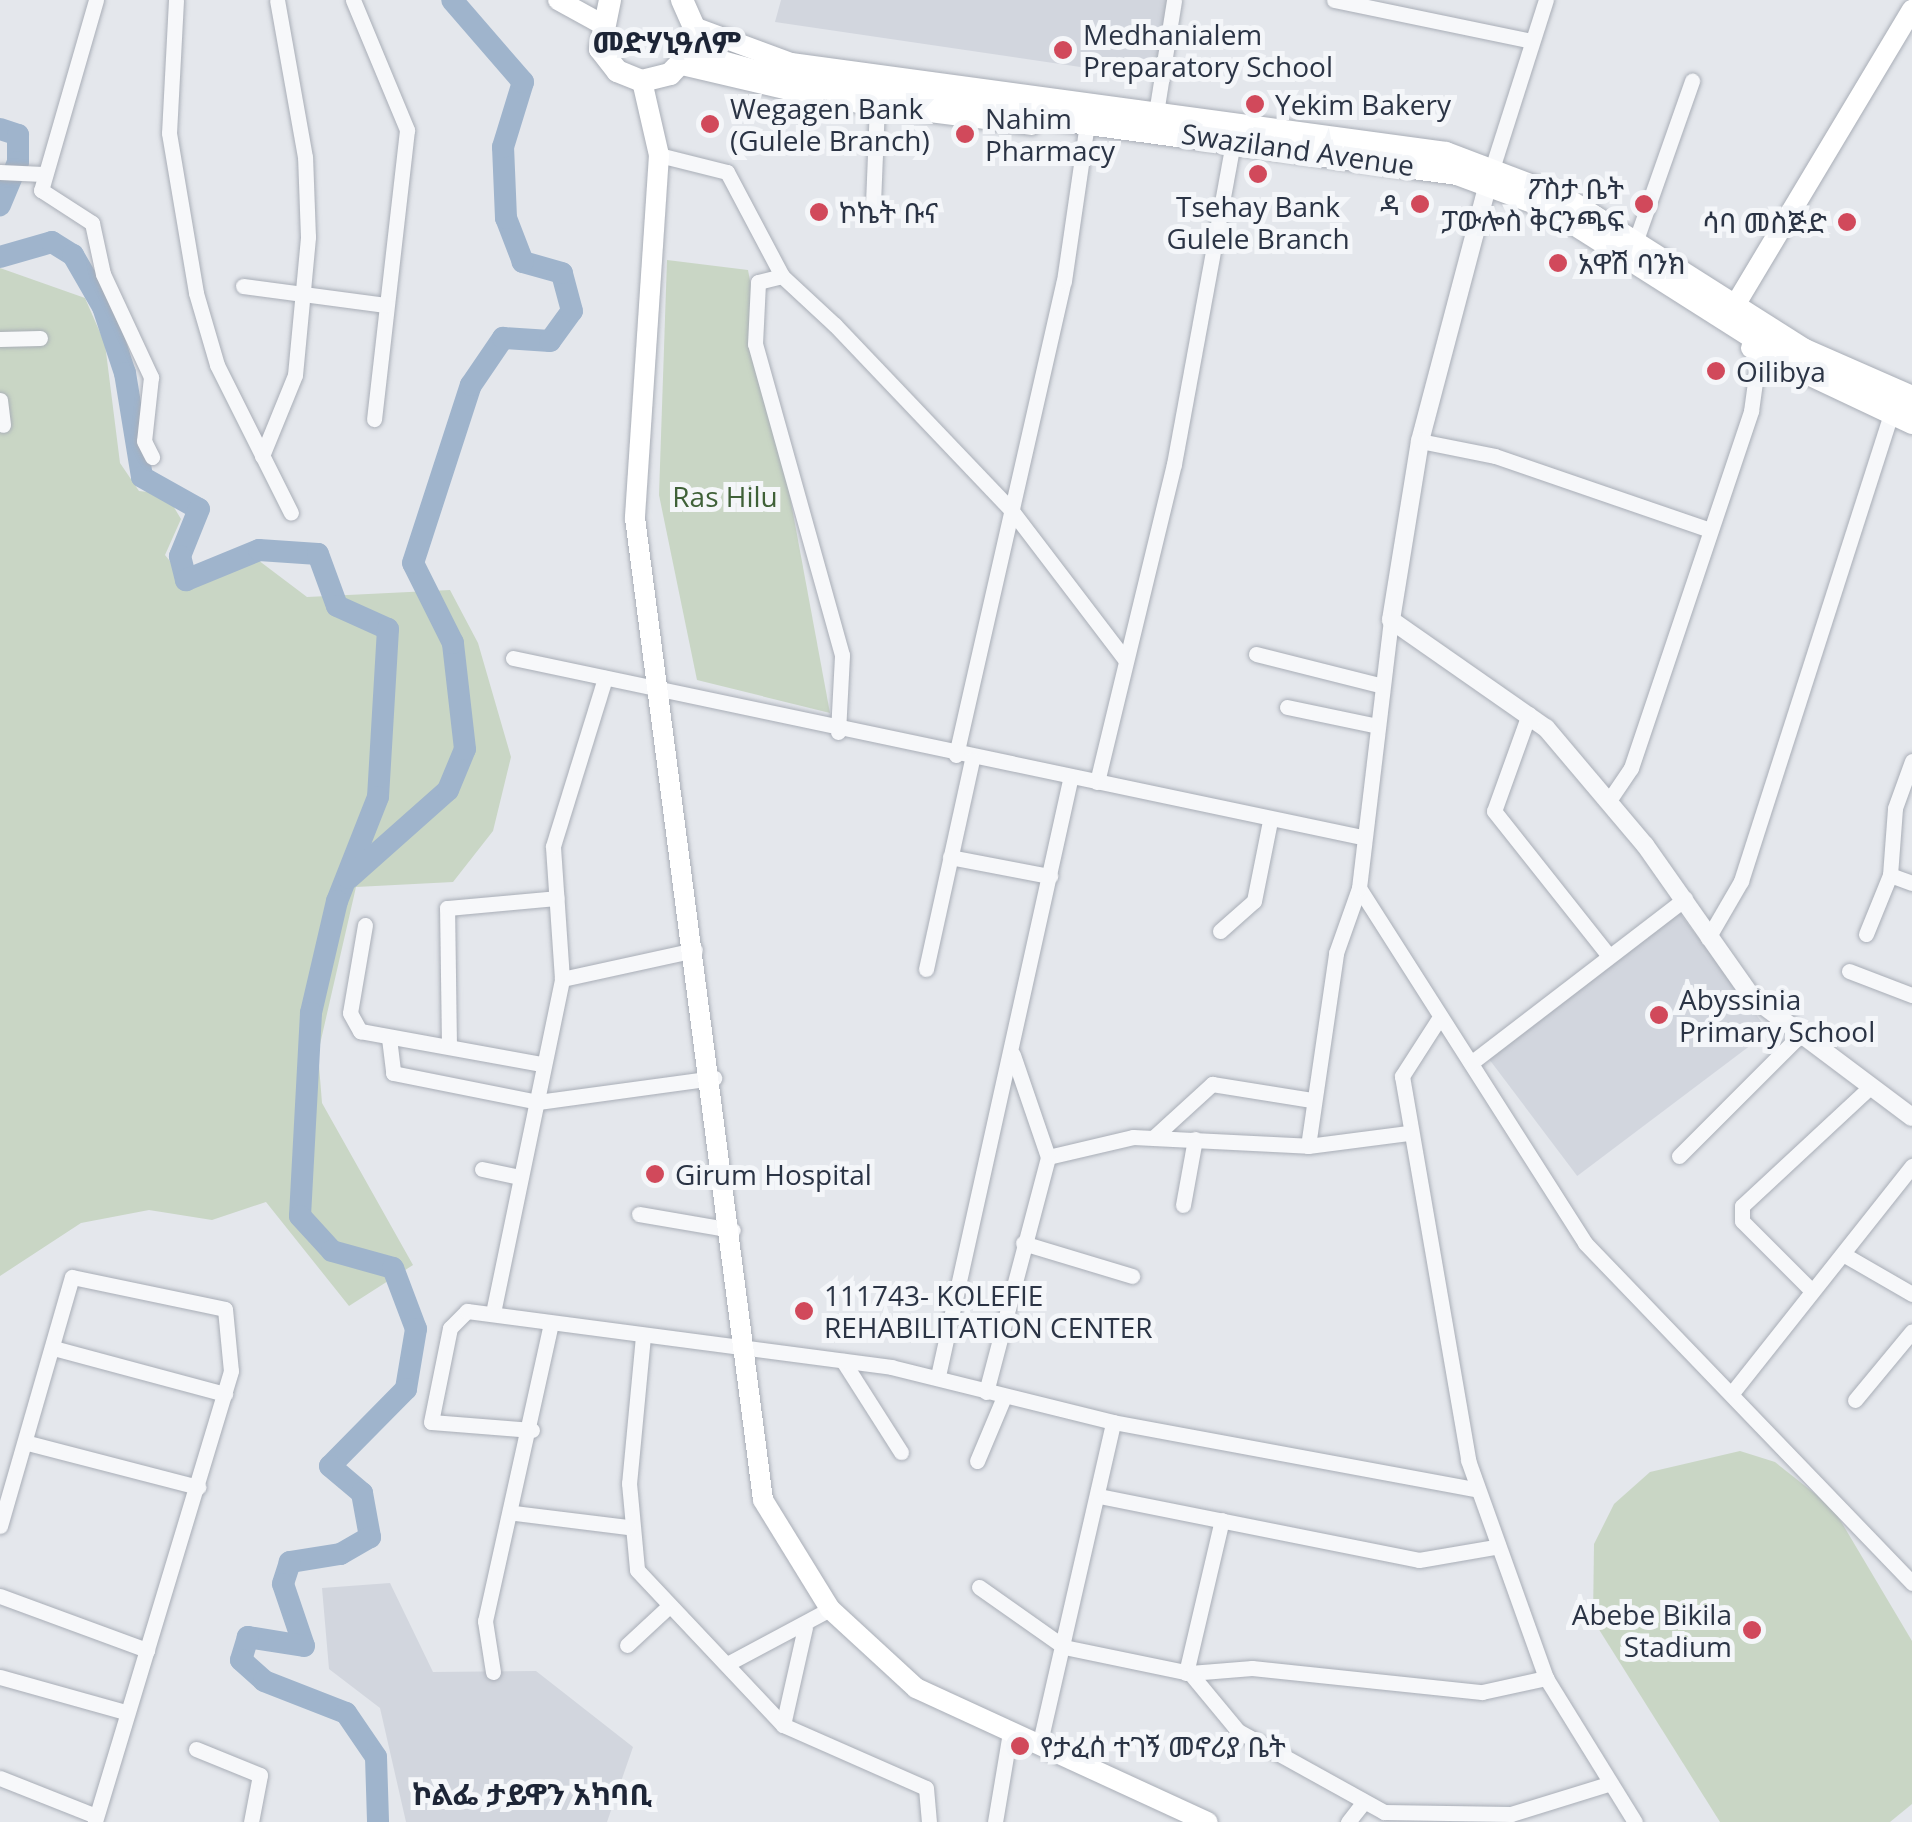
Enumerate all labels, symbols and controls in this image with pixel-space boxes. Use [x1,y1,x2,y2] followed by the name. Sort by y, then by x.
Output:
[1083,17,1333,83] place label: Medhanialem Preparatory School
[593,24,741,60] district label: መድሃኒዓለም
[1052,39,1074,61] marker: Medhanialem Preparatory School
[1275,87,1451,121] place label: Yekim Bakery
[730,91,930,157] place label: Wegagen Bank (Gulele Branch)
[1244,93,1266,115] marker: Yekim Bakery
[985,101,1115,167] place label: Nahim Pharmacy
[699,113,721,135] marker: Wegagen Bank (Gulele Branch)
[1180,116,1416,182] street label: Swaziland Avenue
[954,123,976,145] marker: Nahim Pharmacy
[1247,163,1269,185] marker: Tsehay Bank Gulele Branch
[1441,171,1624,237] place label: ፖስታ ቤት ፓውሎስ ቅርንጫፍ
[1380,187,1400,221] place label: ዳ
[1166,189,1350,255] place label: Tsehay Bank Gulele Branch
[1409,193,1431,215] marker: ዳ
[1633,193,1655,215] marker: ፖስታ ቤት ፓውሎስ ቅርንጫፍ
[839,195,938,229] place label: ኮኬት ቡና
[808,201,830,223] marker: ኮኬት ቡና
[1702,205,1827,239] place label: ሳባ መስጅድ
[1836,211,1858,233] marker: ሳባ መስጅድ
[1578,246,1686,280] place label: አዋሽ ባንክ
[1547,252,1569,274] marker: አዋሽ ባንክ
[1736,354,1826,388] place label: Oilibya
[1705,360,1727,382] marker: Oilibya
[672,479,778,513] park label: Ras Hilu
[1679,982,1875,1048] place label: Abyssinia Primary School
[1648,1004,1670,1026] marker: Abyssinia Primary School
[675,1157,872,1191] place label: Girum Hospital
[644,1163,666,1185] marker: Girum Hospital
[824,1278,1153,1344] place label: 111743- KOLEFIE REHABILITATION CENTER
[793,1300,815,1322] marker: 111743- KOLEFIE REHABILITATION CENTER
[1572,1597,1732,1663] place label: Abebe Bikila Stadium
[1741,1619,1763,1641] marker: Abebe Bikila Stadium
[1040,1729,1286,1763] place label: የታፈሰ ተገኝ መኖሪያ ቤት
[1009,1735,1031,1757] marker: የታፈሰ ተገኝ መኖሪያ ቤት
[412,1776,652,1812] district label: ኮልፌ ታይዋን አካባቢ

